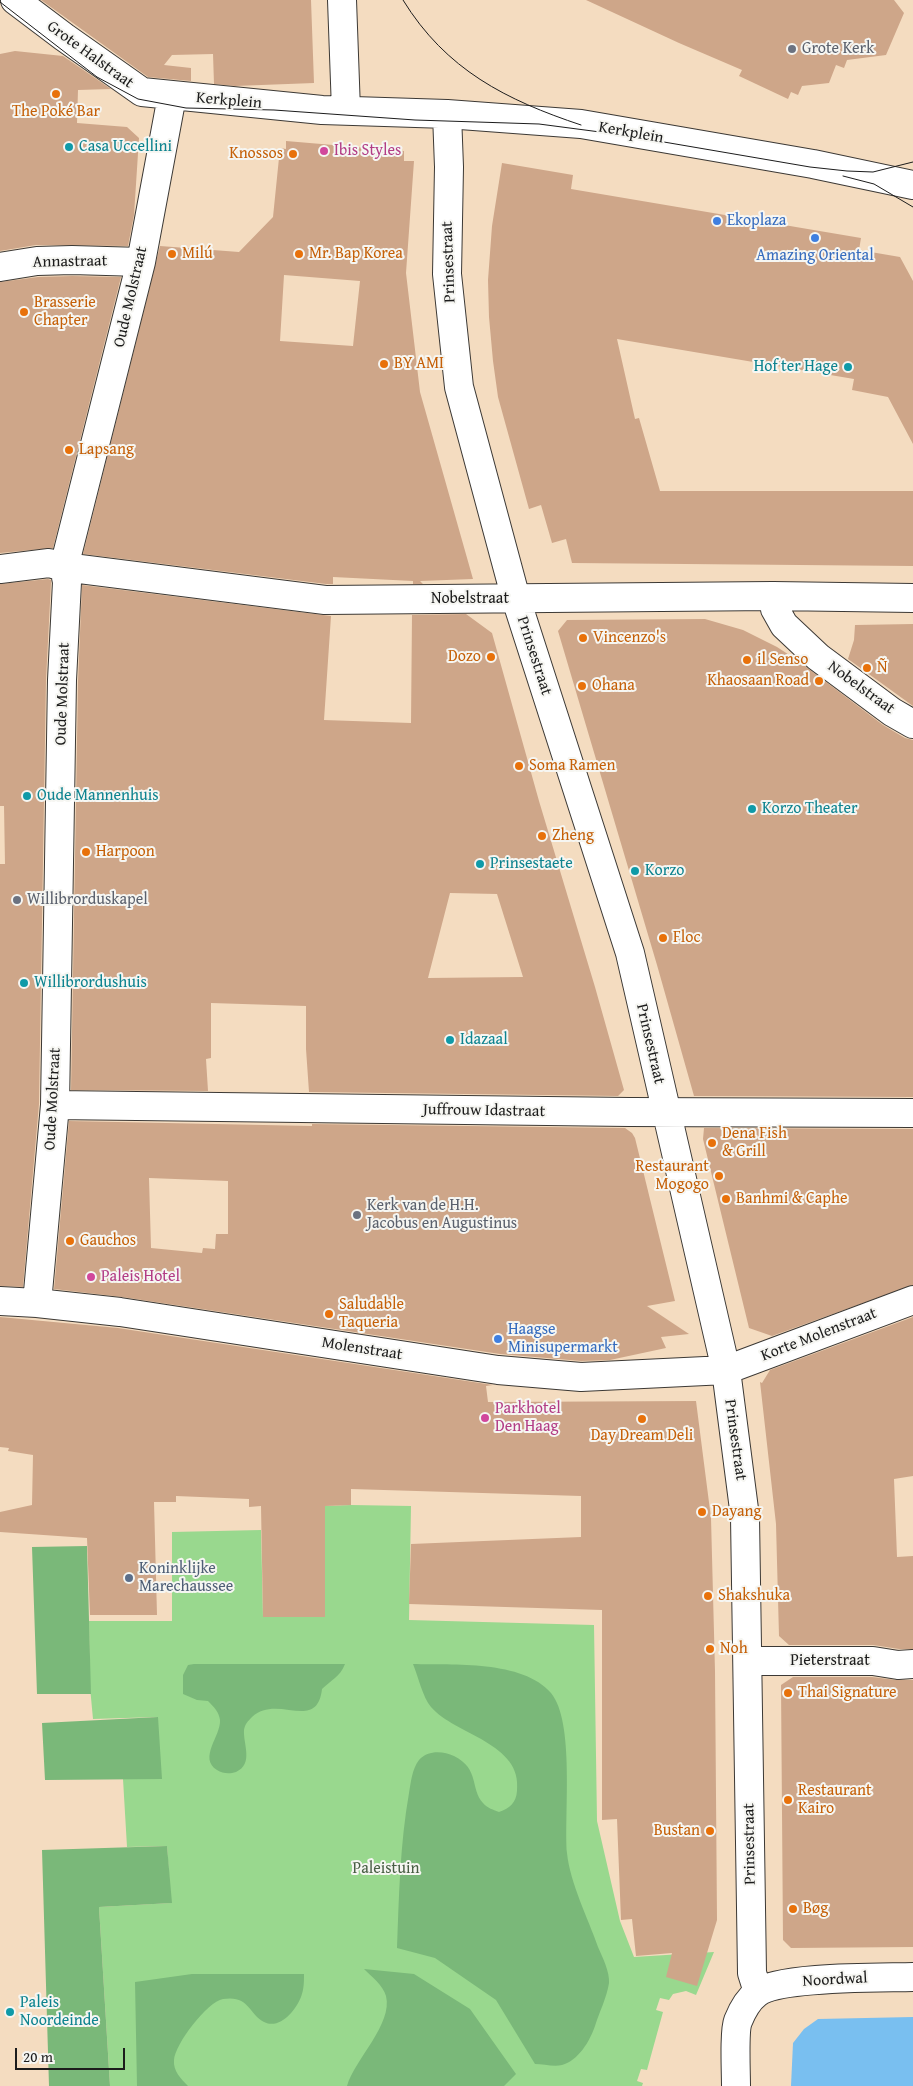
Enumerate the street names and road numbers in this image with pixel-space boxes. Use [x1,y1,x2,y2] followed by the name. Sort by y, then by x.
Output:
[43,17,137,93] street label: Grote Halstraat
[195,89,263,113] street label: Kerkplein
[597,118,665,148] street label: Kerkplein
[438,221,460,303] street label: Prinsestraat
[110,245,152,349] street label: Oude Molstraat
[33,252,107,272] street label: Annastraat
[431,589,509,609] street label: Nobelstraat
[512,614,556,698] street label: Prinsestraat
[52,642,74,746] street label: Oude Molstraat
[824,657,898,719] street label: Nobelstraat
[631,1002,669,1086] street label: Prinsestraat
[41,1047,65,1151] street label: Oude Molstraat
[423,1100,545,1122] street label: Juffrouw Idastraat
[758,1304,880,1366] street label: Korte Molenstraat
[320,1333,404,1365] street label: Molenstraat
[720,1398,750,1482] street label: Prinsestraat
[790,1651,870,1671] street label: Pieterstraat
[740,1803,760,1885] street label: Prinsestraat
[802,1969,868,1991] street label: Noordwal

